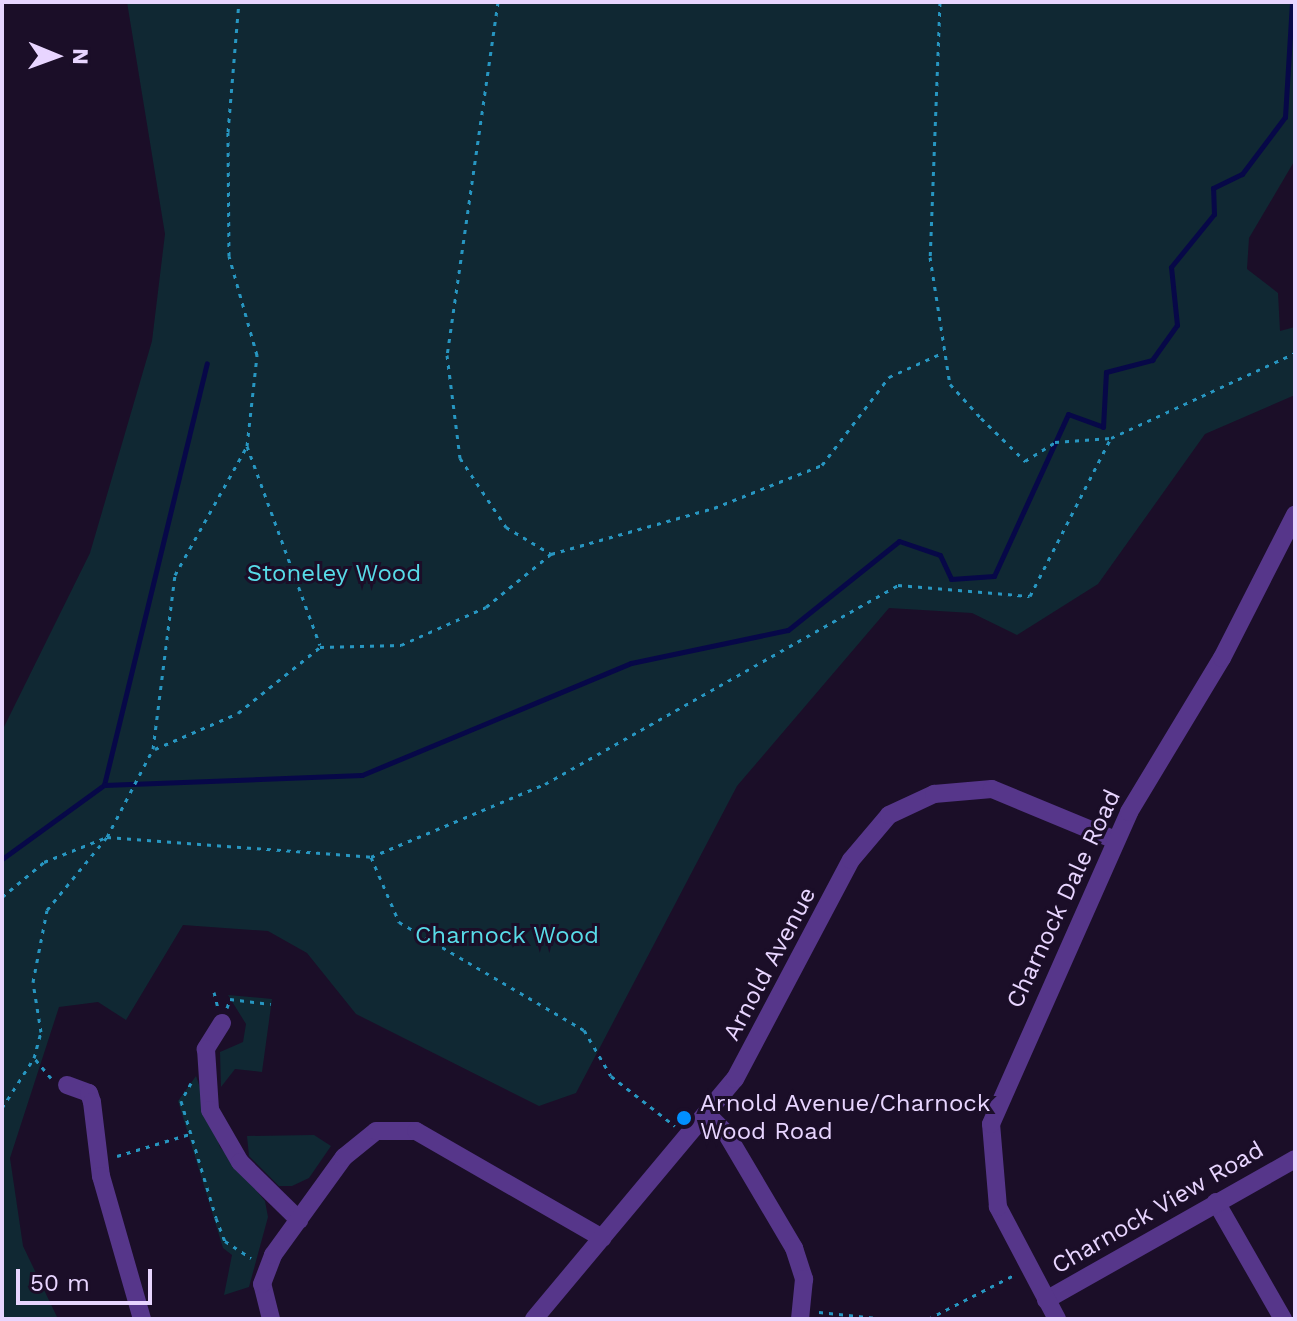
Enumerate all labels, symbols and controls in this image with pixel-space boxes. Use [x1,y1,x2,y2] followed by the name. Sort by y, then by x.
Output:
[16,16,96,96] north arrow
[68,48,93,65] text: N
[246,560,422,588] park label: Stoneley Wood
[1001,785,1127,1013] street label: Charnock Dale Road
[717,882,823,1046] street label: Arnold Avenue
[414,922,600,950] park label: Charnock Wood
[700,1090,991,1146] place label: Arnold Avenue/Charnock Wood Road
[675,1109,693,1127] marker: Arnold Avenue/Charnock Wood Road
[1046,1135,1270,1281] street label: Charnock View Road
[20,1253,156,1303] scale bar
[30,1269,90,1297] text: 50 m

